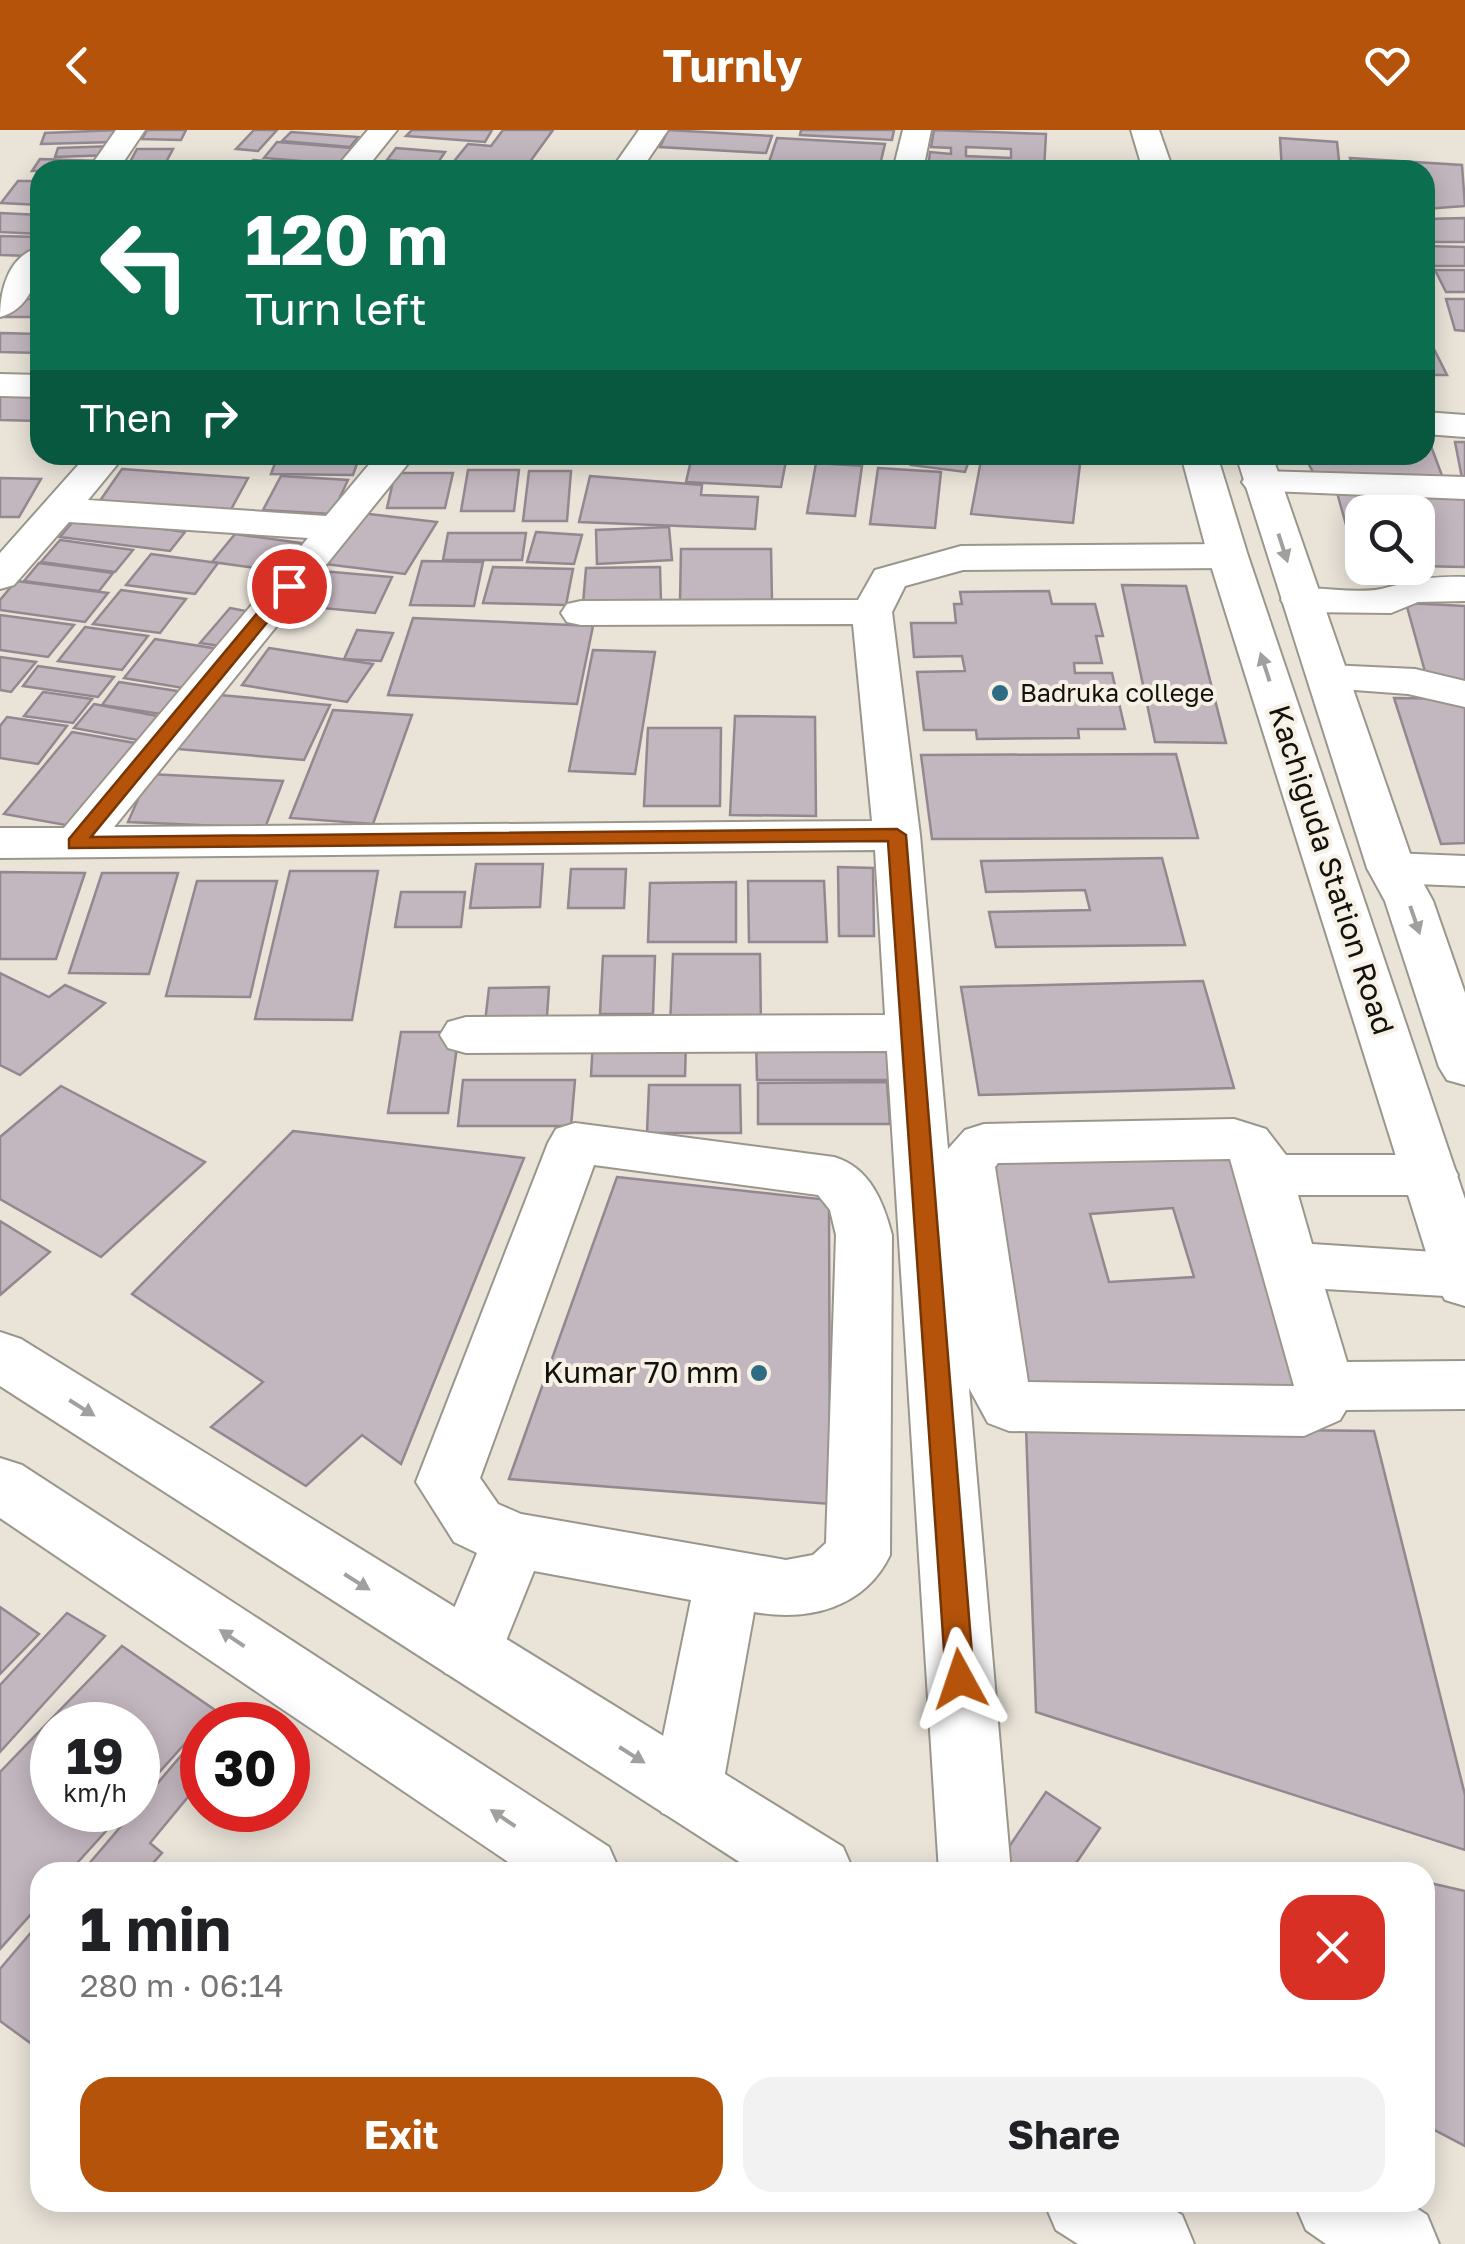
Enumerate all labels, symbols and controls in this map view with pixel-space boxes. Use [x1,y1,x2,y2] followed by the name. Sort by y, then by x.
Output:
[50,38,105,93] icon: back
[662,38,803,92] text: Turnly
[1360,38,1415,93] icon: heart
[245,196,448,280] text: 120 m
[80,200,210,330] icon: left
[245,281,427,335] text: Turn left
[192,390,247,445] icon: right
[80,395,172,440] text: Then
[1345,495,1435,585] map controls
[1345,495,1435,585] button: search
[1276,533,1291,563] one-way arrow
[247,544,332,629] pin
[262,559,317,614] icon: arrive
[1256,652,1271,682] one-way arrow
[1020,677,1214,708] place label: Badruka college
[989,682,1011,704] marker: Badruka college
[1262,700,1402,1039] street label: Kachiguda Station Road
[1409,905,1424,935] one-way arrow
[543,1354,739,1390] place label: Kumar 70 mm
[748,1362,770,1384] marker: Kumar 70 mm
[69,1398,96,1417] one-way arrow
[343,1572,371,1590] one-way arrow
[908,1627,1012,1731] position arrow
[219,1630,246,1648] one-way arrow
[180,1702,310,1832] speed limit sign: 30
[66,1725,124,1785] text: 19
[618,1746,646,1764] one-way arrow
[63,1777,127,1808] text: km/h
[489,1810,516,1828] one-way arrow
[80,1892,231,1964] text: 1 min
[1280,1895,1385,2000] button: close
[80,1966,284,2004] text: 280 m · 06:14
[80,2077,723,2192] button: Exit
[743,2077,1385,2192] button: Share

